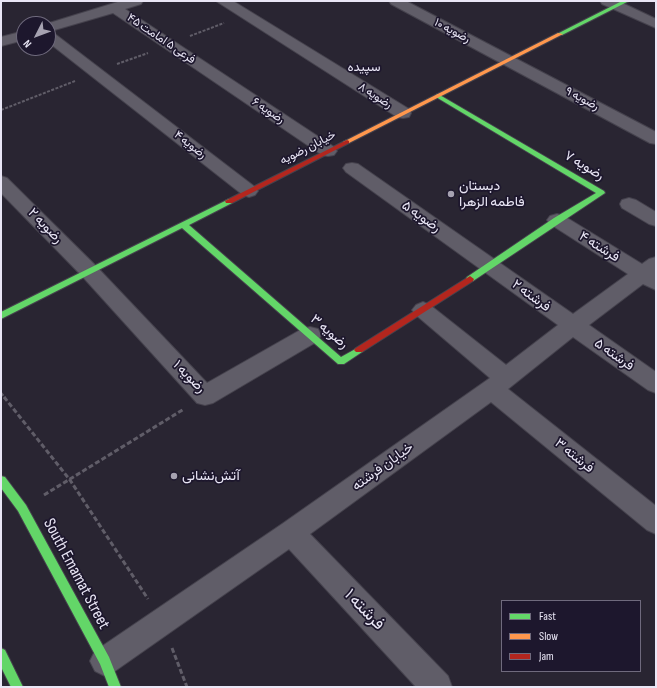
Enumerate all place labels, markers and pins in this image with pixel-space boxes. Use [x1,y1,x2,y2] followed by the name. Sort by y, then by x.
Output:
[459,178,525,210] place label: دبستان فاطمه الزهرا
[446,189,456,199] marker: دبستان فاطمه الزهرا
[182,468,240,484] place label: آتش‌نشانی
[169,471,179,481] marker: آتش‌نشانی

